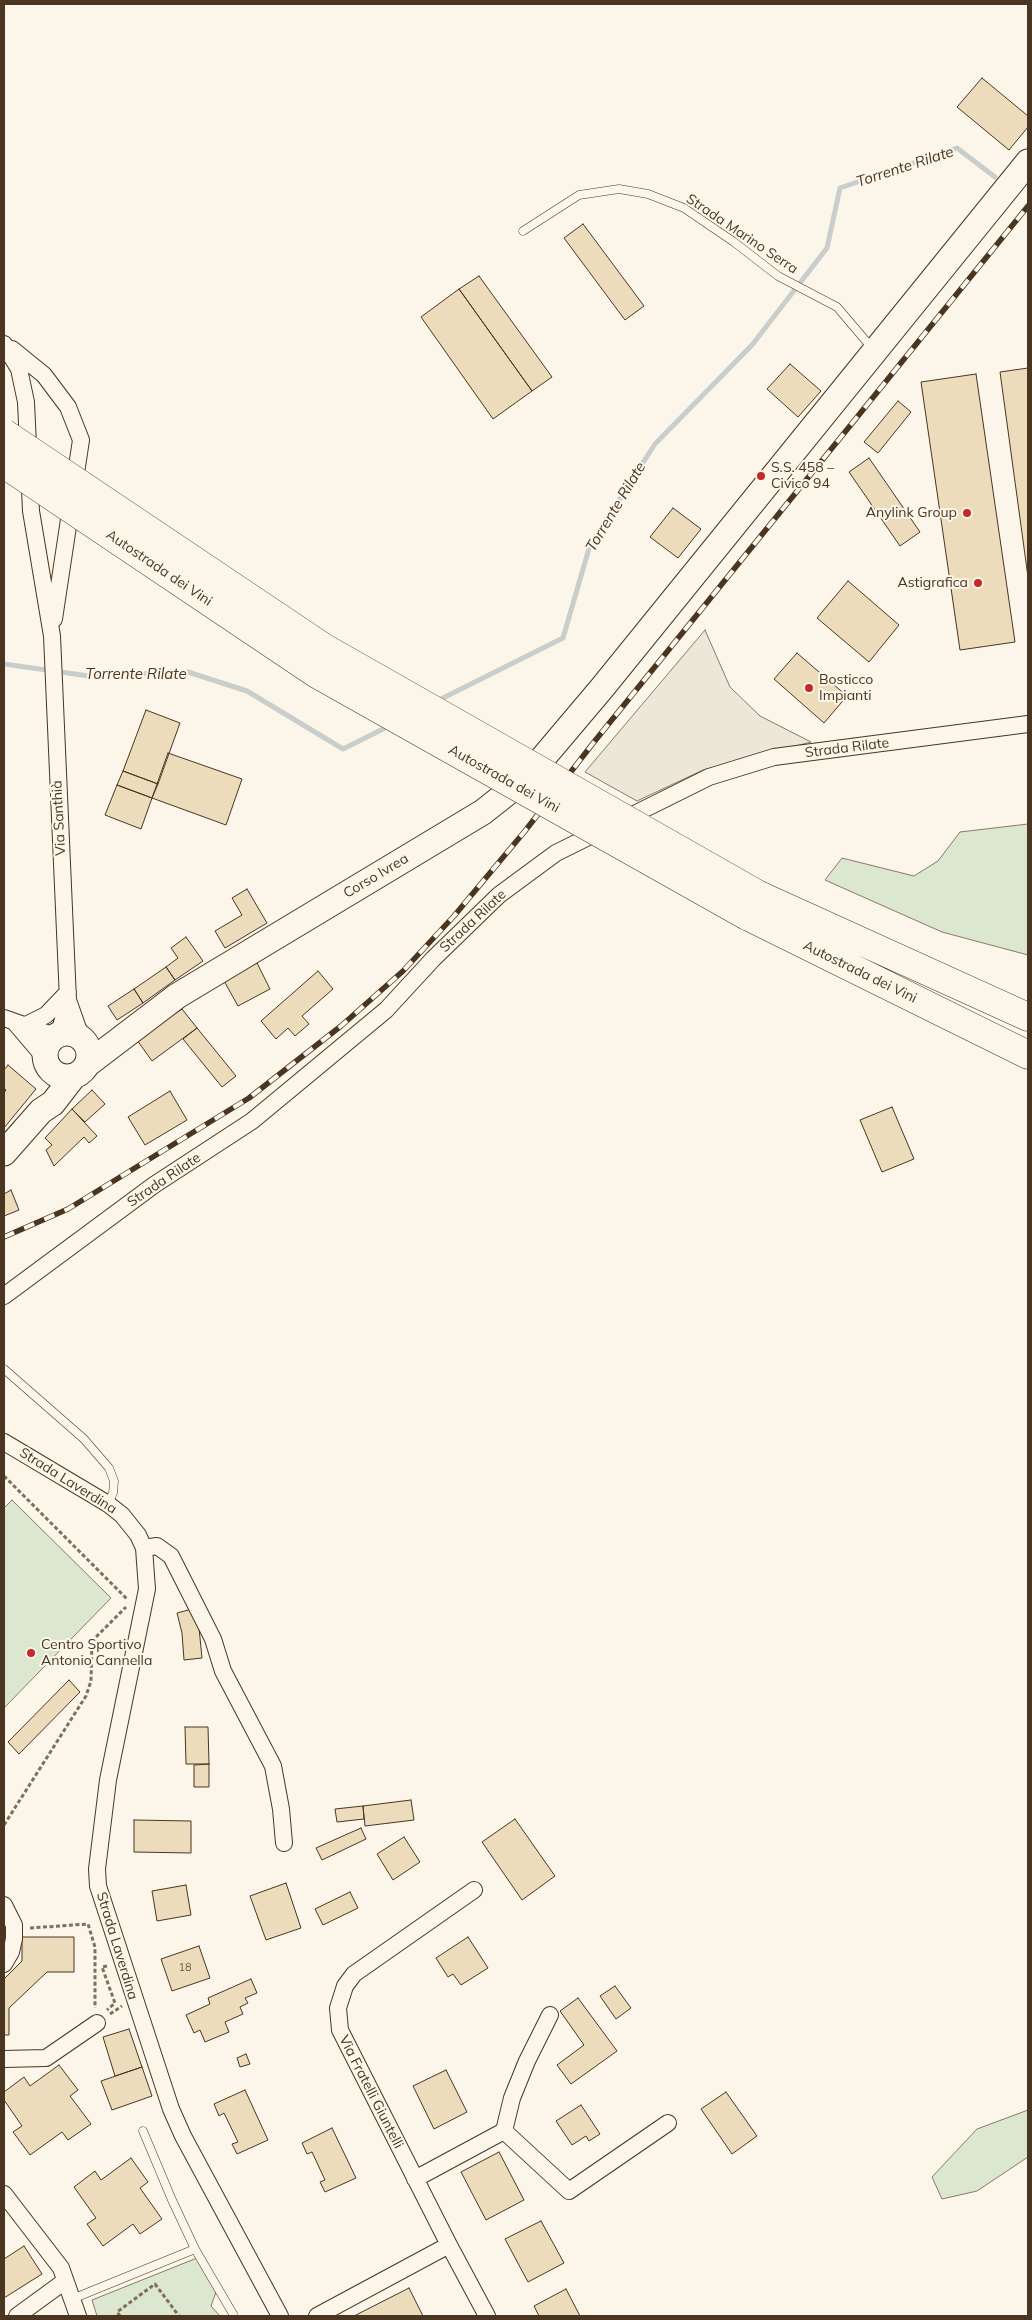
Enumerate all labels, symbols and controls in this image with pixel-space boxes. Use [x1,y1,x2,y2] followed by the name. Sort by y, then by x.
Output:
[854,143,956,191] water label: Torrente Rilate
[683,190,801,278] street label: Strada Marino Serra
[582,459,650,555] water label: Torrente Rilate
[771,460,834,492] place label: S.S. 458 – Civico 94
[755,470,767,482] marker: S.S. 458 – Civico 94
[866,505,957,521] place label: Anylink Group
[961,507,973,519] marker: Anylink Group
[103,526,215,610] street label: Autostrada dei Vini
[898,575,968,591] place label: Astigrafica
[972,577,984,589] marker: Astigrafica
[85,665,187,683] water label: Torrente Rilate
[819,672,873,704] place label: Bosticco Impianti
[803,682,815,694] marker: Bosticco Impianti
[804,735,890,761] street label: Strada Rilate
[445,741,563,817] street label: Autostrada dei Vini
[49,780,69,856] street label: Via Santhià
[340,850,412,902] street label: Corso Ivrea
[436,886,510,956] street label: Strada Rilate
[800,937,920,1007] street label: Autostrada dei Vini
[124,1149,204,1211] street label: Strada Rilate
[16,1444,120,1518] street label: Strada Laverdina
[41,1637,152,1670] place label: Centro Sportivo Antonio Cannella
[25,1647,37,1659] marker: Centro Sportivo Antonio Cannella
[93,1890,141,2002] street label: Strada Laverdina
[178,1961,192,1975] house number: 18
[335,2033,407,2151] street label: Via Fratelli Giuntelli

